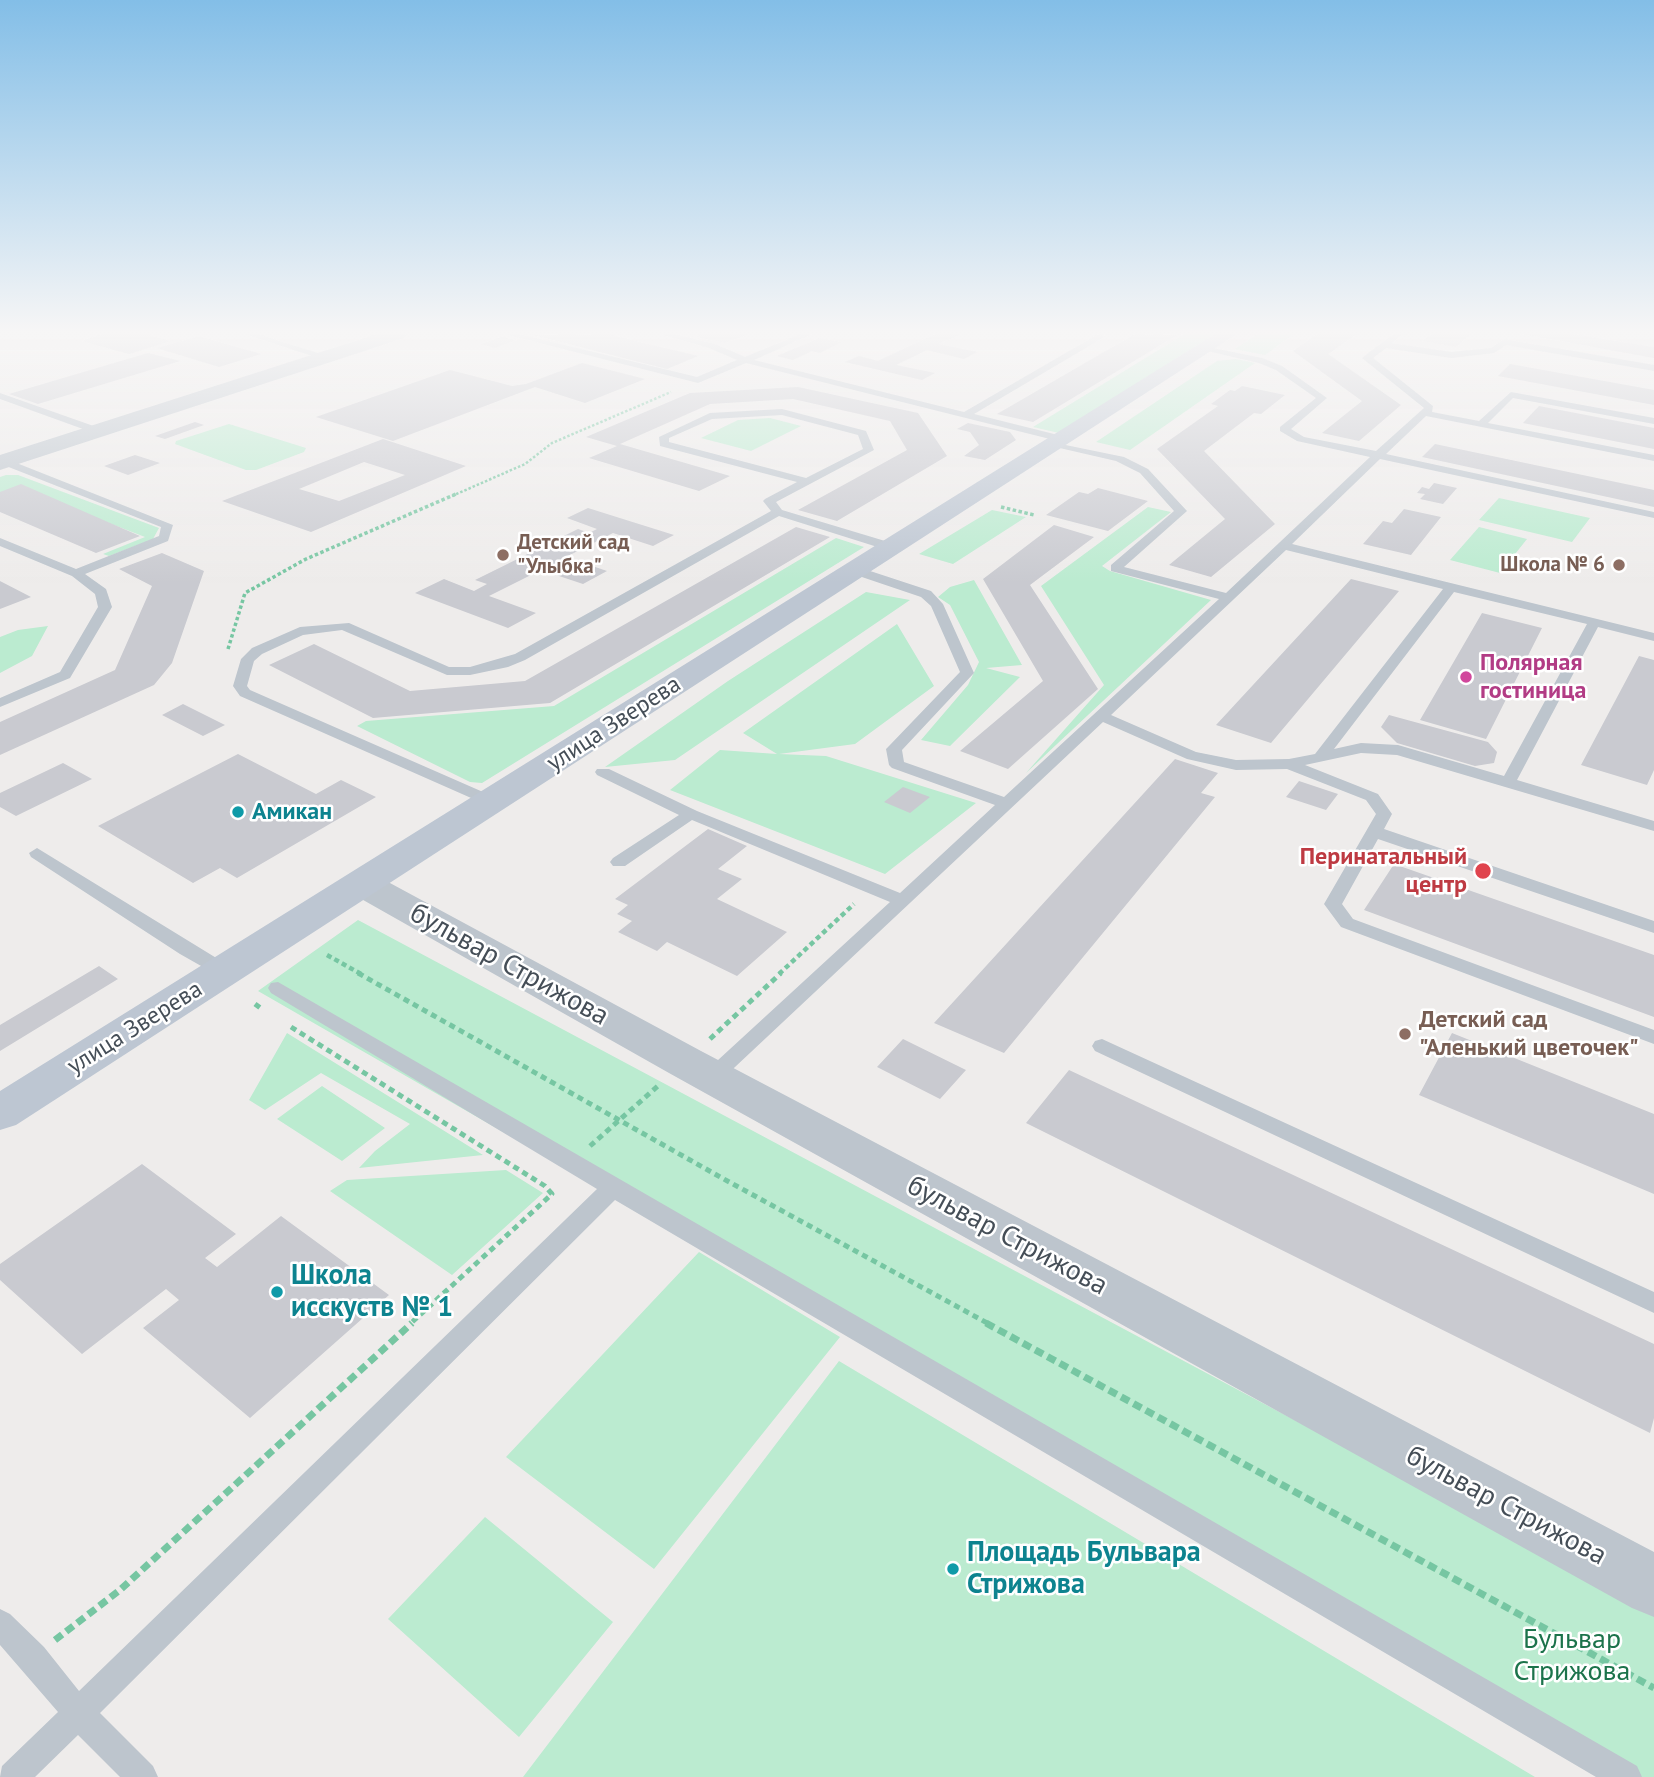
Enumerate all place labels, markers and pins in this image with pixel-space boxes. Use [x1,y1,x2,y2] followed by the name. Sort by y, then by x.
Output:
[517,530,629,580] place label: Детский сад "Улыбка"
[495,547,511,563] marker: Детский сад "Улыбка"
[1500,552,1605,578] place label: Школа № 6
[1611,557,1627,573] marker: Школа № 6
[1480,649,1586,705] place label: Полярная гостиница
[1458,669,1474,685] marker: Полярная гостиница
[252,798,332,826] place label: Амикан
[230,804,246,820] marker: Амикан
[1300,843,1467,899] place label: Перинатальный центр
[1473,861,1493,881] marker: Перинатальный центр
[1419,1006,1639,1062] place label: Детский сад "Аленький цветочек"
[1397,1026,1413,1042] marker: Детский сад "Аленький цветочек"
[291,1259,453,1325] place label: Школа исскуств № 1
[269,1284,285,1300] marker: Школа исскуств № 1
[967,1536,1201,1602] place label: Площадь Бульвара Стрижова
[945,1561,961,1577] marker: Площадь Бульвара Стрижова

